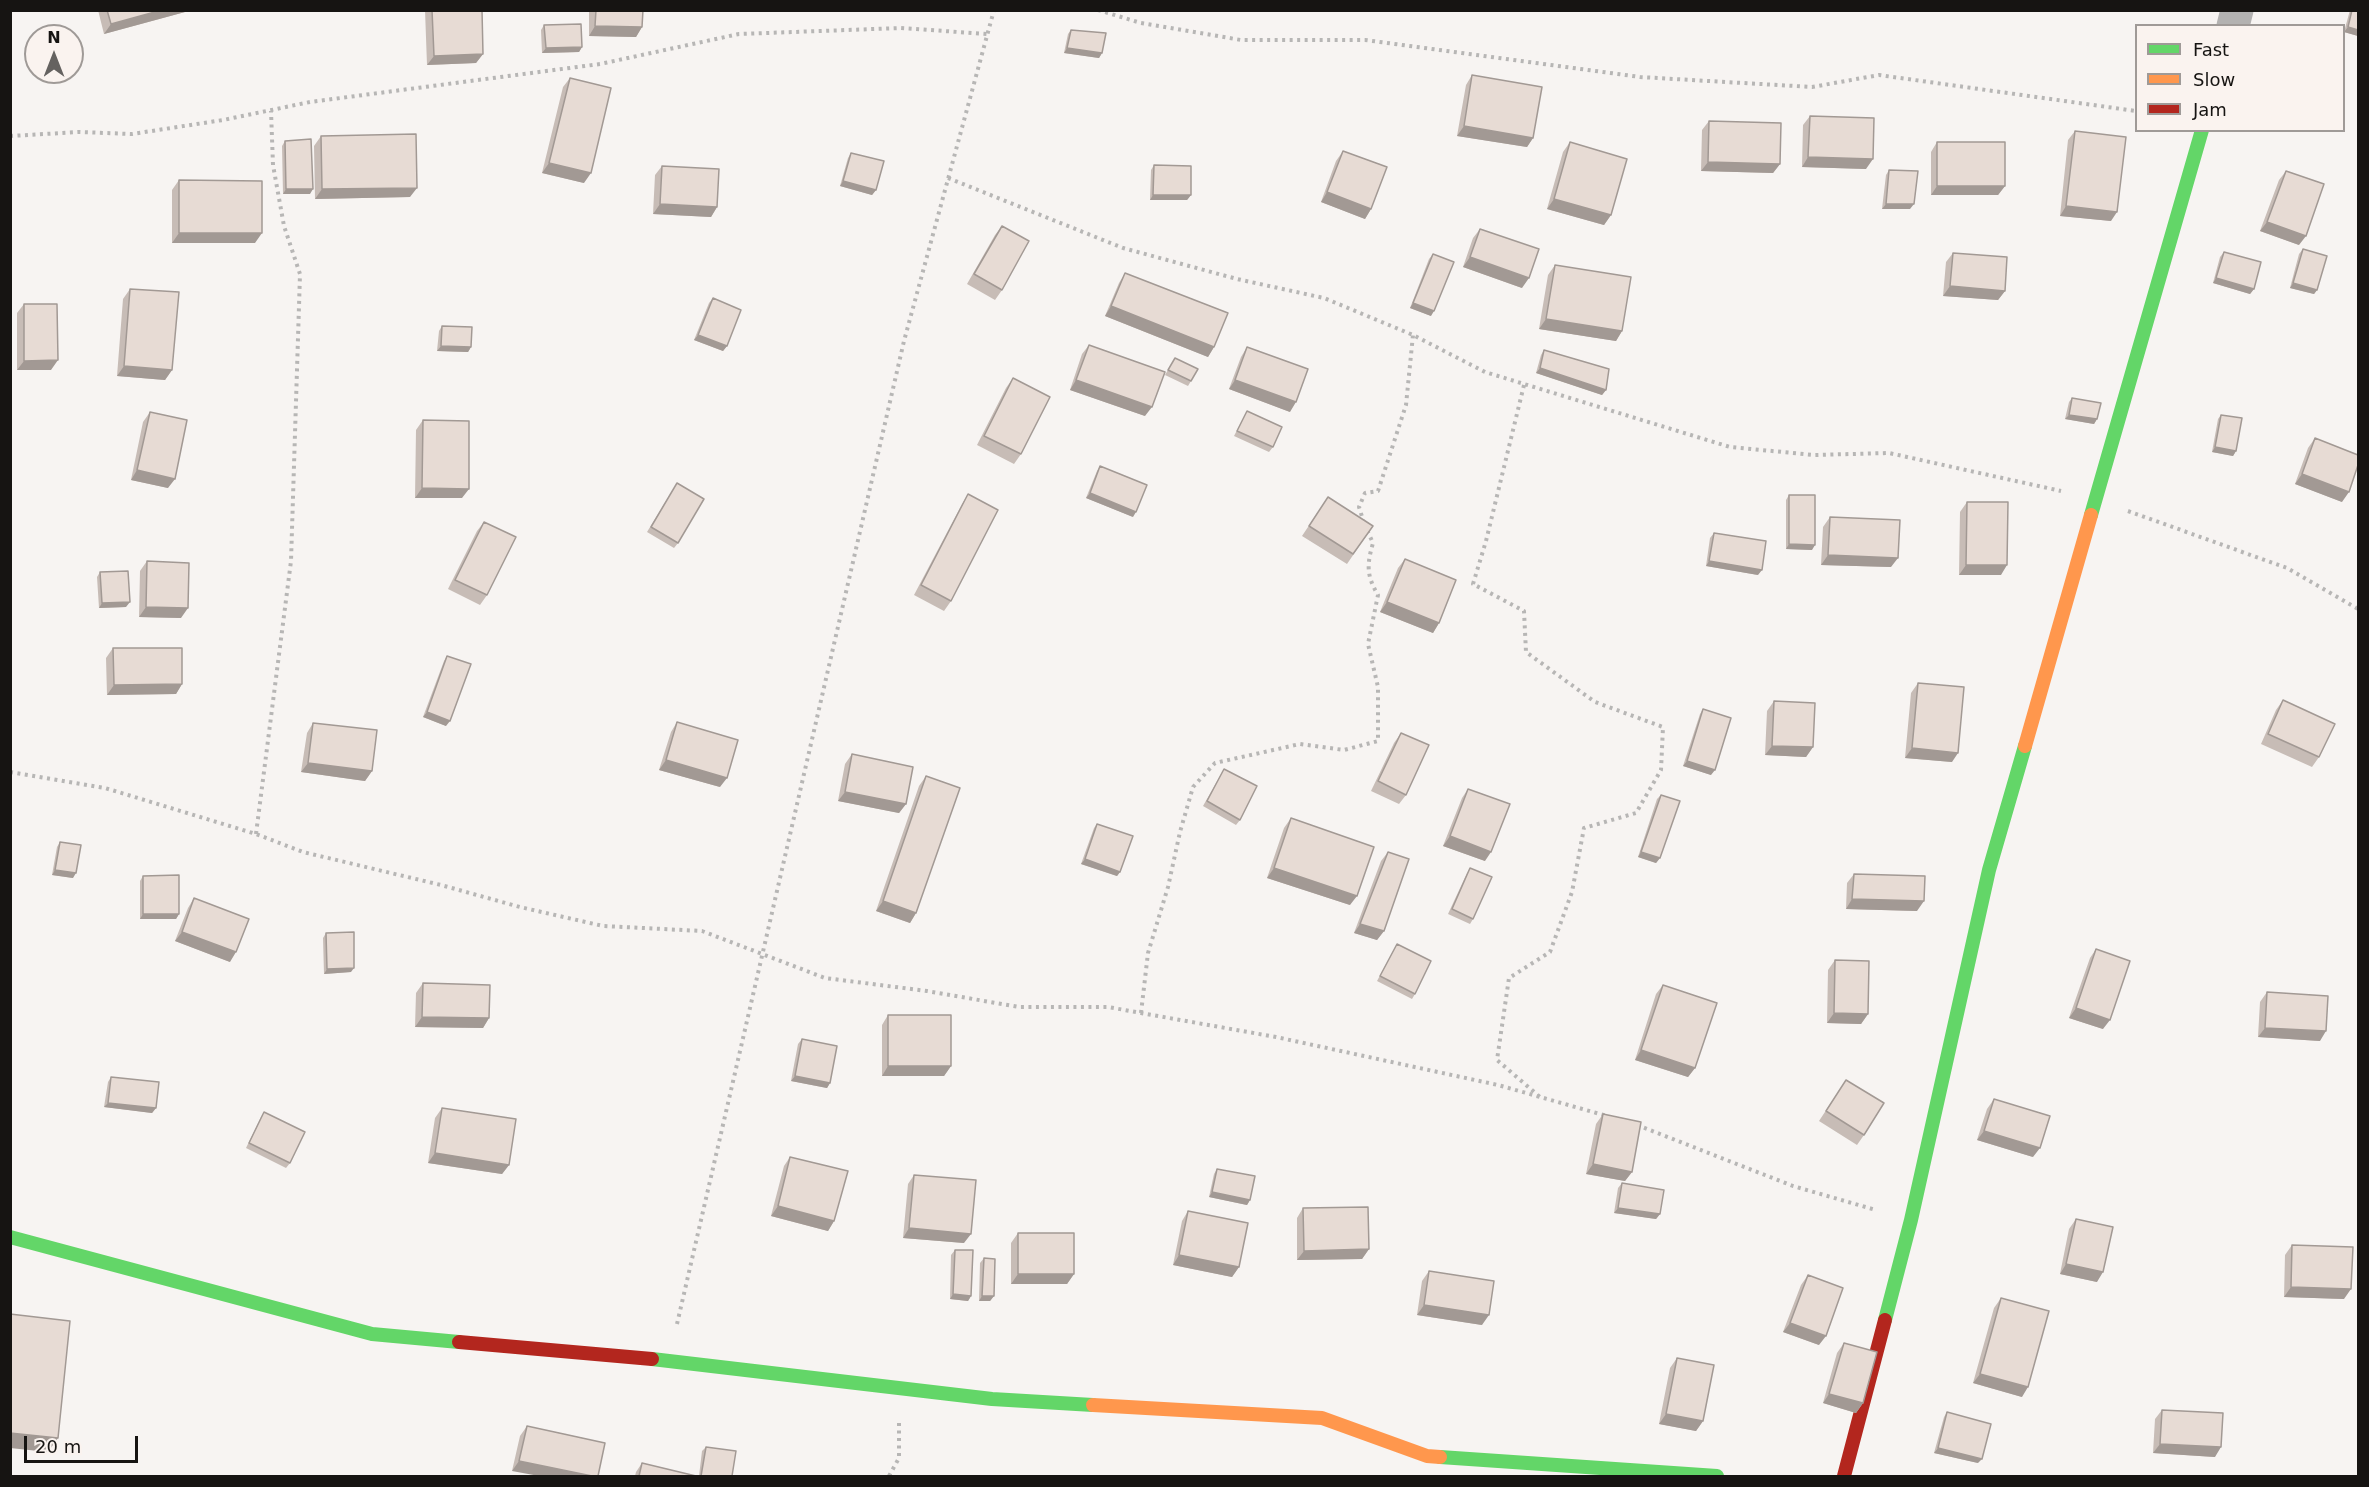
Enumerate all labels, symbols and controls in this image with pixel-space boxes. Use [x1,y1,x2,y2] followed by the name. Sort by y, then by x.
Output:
[24,24,84,84] north arrow
[2135,24,2345,132] legend
[47,28,61,47] text: N
[2193,39,2229,60] text: Fast
[2193,69,2235,90] text: Slow
[2193,99,2227,120] text: Jam
[27,1424,141,1462] scale bar
[35,1436,81,1457] text: 20 m

